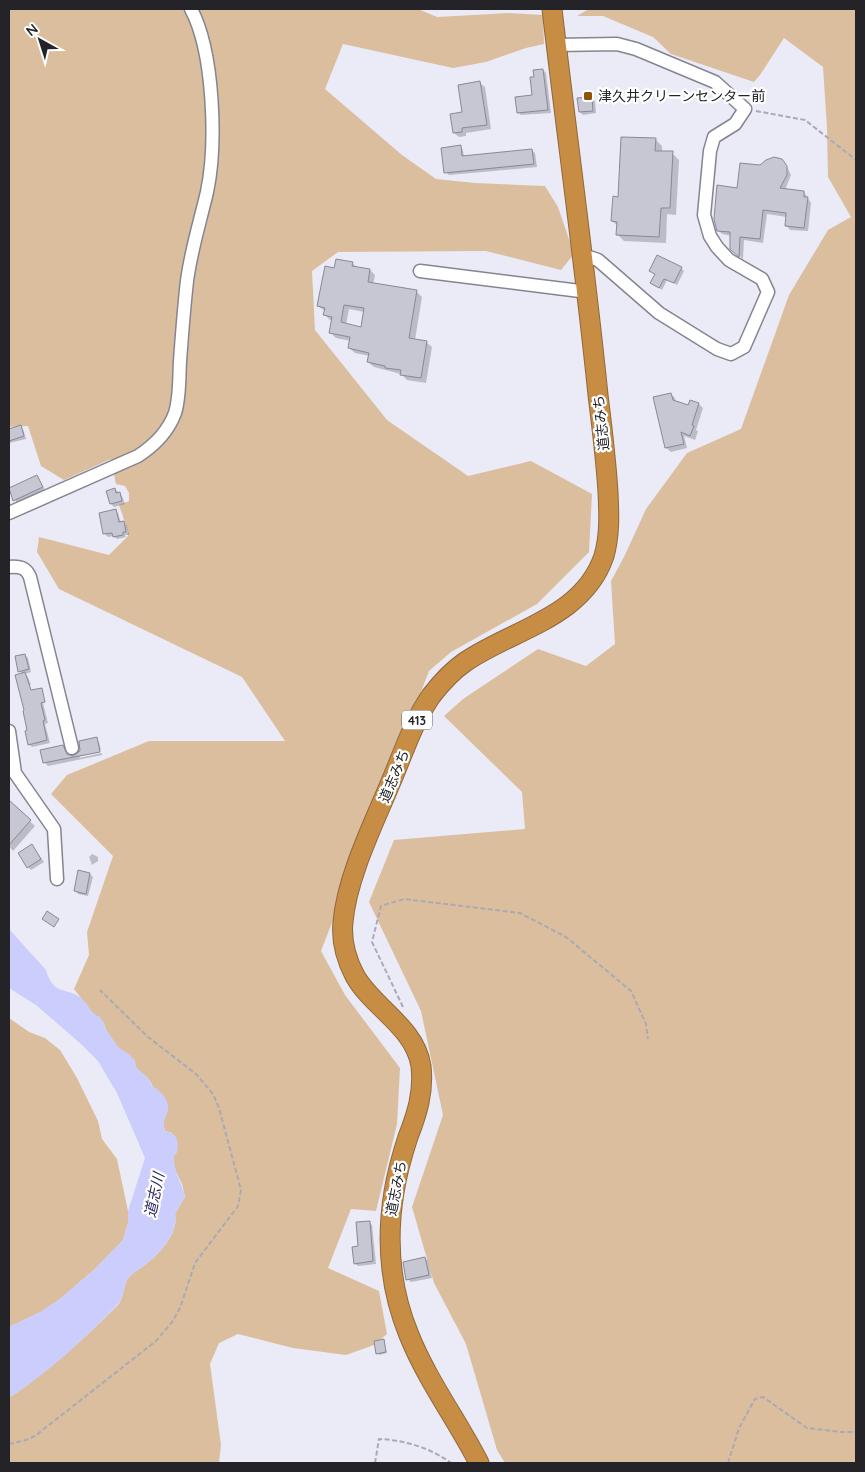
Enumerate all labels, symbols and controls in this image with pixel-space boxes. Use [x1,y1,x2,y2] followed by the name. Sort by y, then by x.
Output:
[15,15,65,65] north arrow
[22,20,41,40] text: N
[598,87,765,105] place label: 津久井クリーンセンター前
[582,90,594,102] marker: 津久井クリーンセンター前
[589,394,613,452] street label: 道志みち
[402,710,432,730] road number: 413
[375,747,413,805] street label: 道志みち
[382,1159,410,1217] street label: 道志みち
[140,1169,168,1219] water label: 道志川

